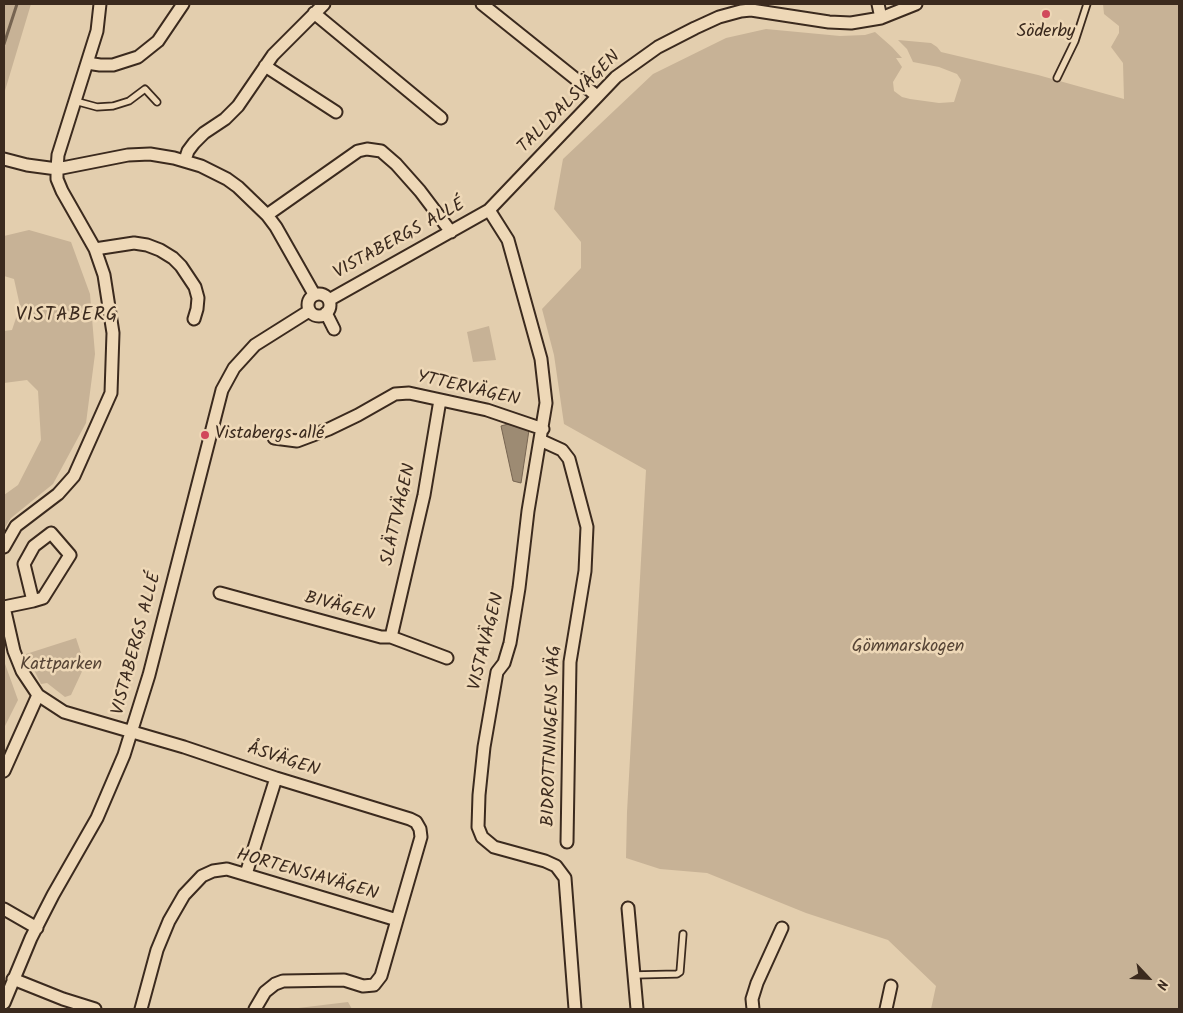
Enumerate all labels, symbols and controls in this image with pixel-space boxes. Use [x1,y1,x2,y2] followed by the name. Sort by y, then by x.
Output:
[1040,8,1052,20] marker: Söderby
[1017,22,1075,44] place label: Söderby
[514,47,626,159] street label: TALLDALSVÄGEN
[331,195,469,285] street label: VISTABERGS ALLÉ
[15,306,119,328] district label: VISTABERG
[414,368,522,412] street label: YTTERVÄGEN
[215,424,324,446] place label: Vistabergs allé
[199,429,211,441] marker: Vistabergs allé
[378,462,422,568] street label: SLÄTTVÄGEN
[109,570,167,718] street label: VISTABERGS ALLÉ
[302,588,376,628] street label: BIVÄGEN
[465,591,511,693] street label: VISTAVÄGEN
[852,637,964,659] park label: Gömmarskogen
[539,645,567,827] street label: BIDROTTNINGENS VÄG
[20,655,102,677] park label: Kattparken
[244,739,322,783] street label: ÅSVÄGEN
[234,845,380,907] street label: HORTENSIAVÄGEN
[1123,953,1173,1003] north arrow
[1150,976,1173,993] text: N

